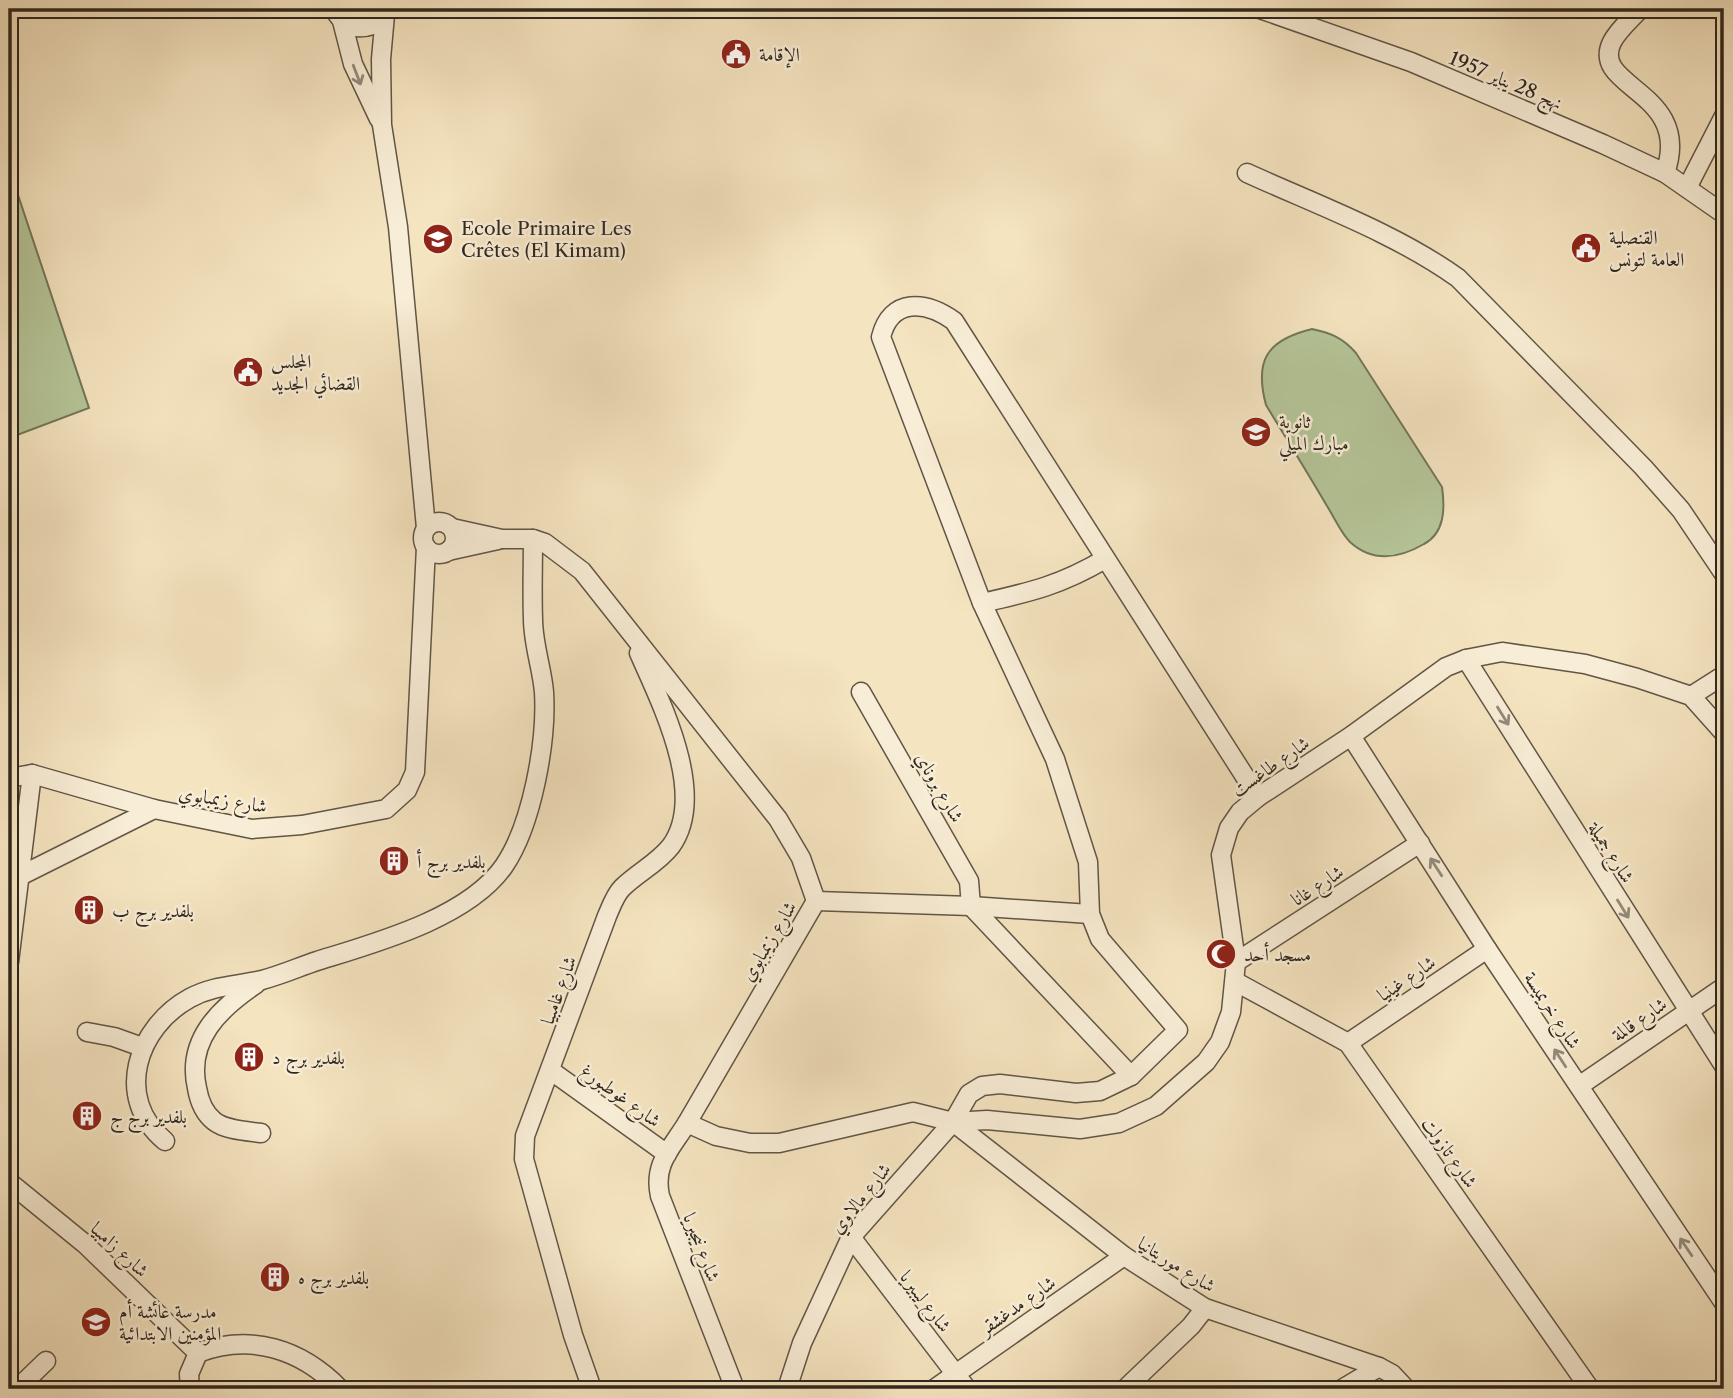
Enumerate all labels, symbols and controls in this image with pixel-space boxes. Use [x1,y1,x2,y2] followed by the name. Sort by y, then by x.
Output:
[719,37,753,71] public building icon: الإقامة
[759,43,800,69] place label: الإقامة
[1443,46,1566,120] street label: نهج 28 يناير 1957
[352,63,365,85] one-way arrow
[461,217,632,262] place label: Ecole Primaire Les Crêtes (El Kimam)
[421,222,455,256] school or university icon: Ecole Primaire Les Crêtes (El Kimam)
[1609,226,1684,273] place label: القنصلية العامة لتونس
[1569,231,1603,265] public building icon: القنصلية العامة لتونس
[271,350,360,399] place label: المجلس القضائي الجديد
[231,355,265,389] public building icon: المجلس القضائي الجديد
[1279,410,1349,462] place label: ثانوية مبارك الميلي
[1239,415,1273,449] school or university icon: ثانوية مبارك الميلي
[1496,706,1510,726] one-way arrow
[1227,731,1316,805] street label: شارع طاغست
[907,748,969,828] street label: شارع بروناي
[176,781,269,822] street label: شارع زيمبابوي
[1580,817,1639,889] street label: شارع جميلة
[377,844,411,878] building icon: بلفدير برج أ
[417,849,486,879] place label: بلفدير برج أ
[1428,858,1443,877] one-way arrow
[1287,860,1350,914] street label: شارع غانا
[72,893,106,927] building icon: بلفدير برج ب
[736,897,805,987] street label: شارع زيمبابوي
[112,899,194,928] place label: بلفدير برج ب
[1617,899,1631,919] one-way arrow
[1204,937,1238,971] mosque icon: مسجد أحد
[1244,942,1311,966] place label: مسجد أحد
[1373,951,1442,1010] street label: شارع غينيا
[536,953,585,1029] street label: شارع غامبيا
[1516,967,1586,1055] street label: شارع خريميسة
[1607,992,1674,1050] street label: شارع قالمة
[232,1040,266,1074] building icon: بلفدير برج د
[272,1046,345,1075] place label: بلفدير برج د
[1552,1048,1566,1068] one-way arrow
[574,1059,665,1135] street label: شارع غوطبورغ
[70,1099,104,1133] building icon: بلفدير برج ج
[110,1105,187,1134] place label: بلفدير برج ج
[1414,1112,1482,1194] street label: شارع تازولت
[825,1158,899,1241] street label: شارع مالاوي
[674,1210,725,1286] street label: شارع نيجيريا
[83,1217,153,1285] street label: شارع زامبيا
[1132,1232,1220,1301] street label: شارع موريتانيا
[1679,1238,1693,1257] one-way arrow
[258,1260,292,1294] building icon: بلفدير برج ه
[298,1266,369,1295] place label: بلفدير برج ه
[892,1266,956,1339] street label: شارع ليبيريا
[973,1271,1062,1344] street label: شارع مدغشقر
[119,1299,221,1346] place label: مدرسة عائشة أم المؤمنين الابتدائية
[79,1305,113,1339] school or university icon: مدرسة عائشة أم المؤمنين الابتدائية

